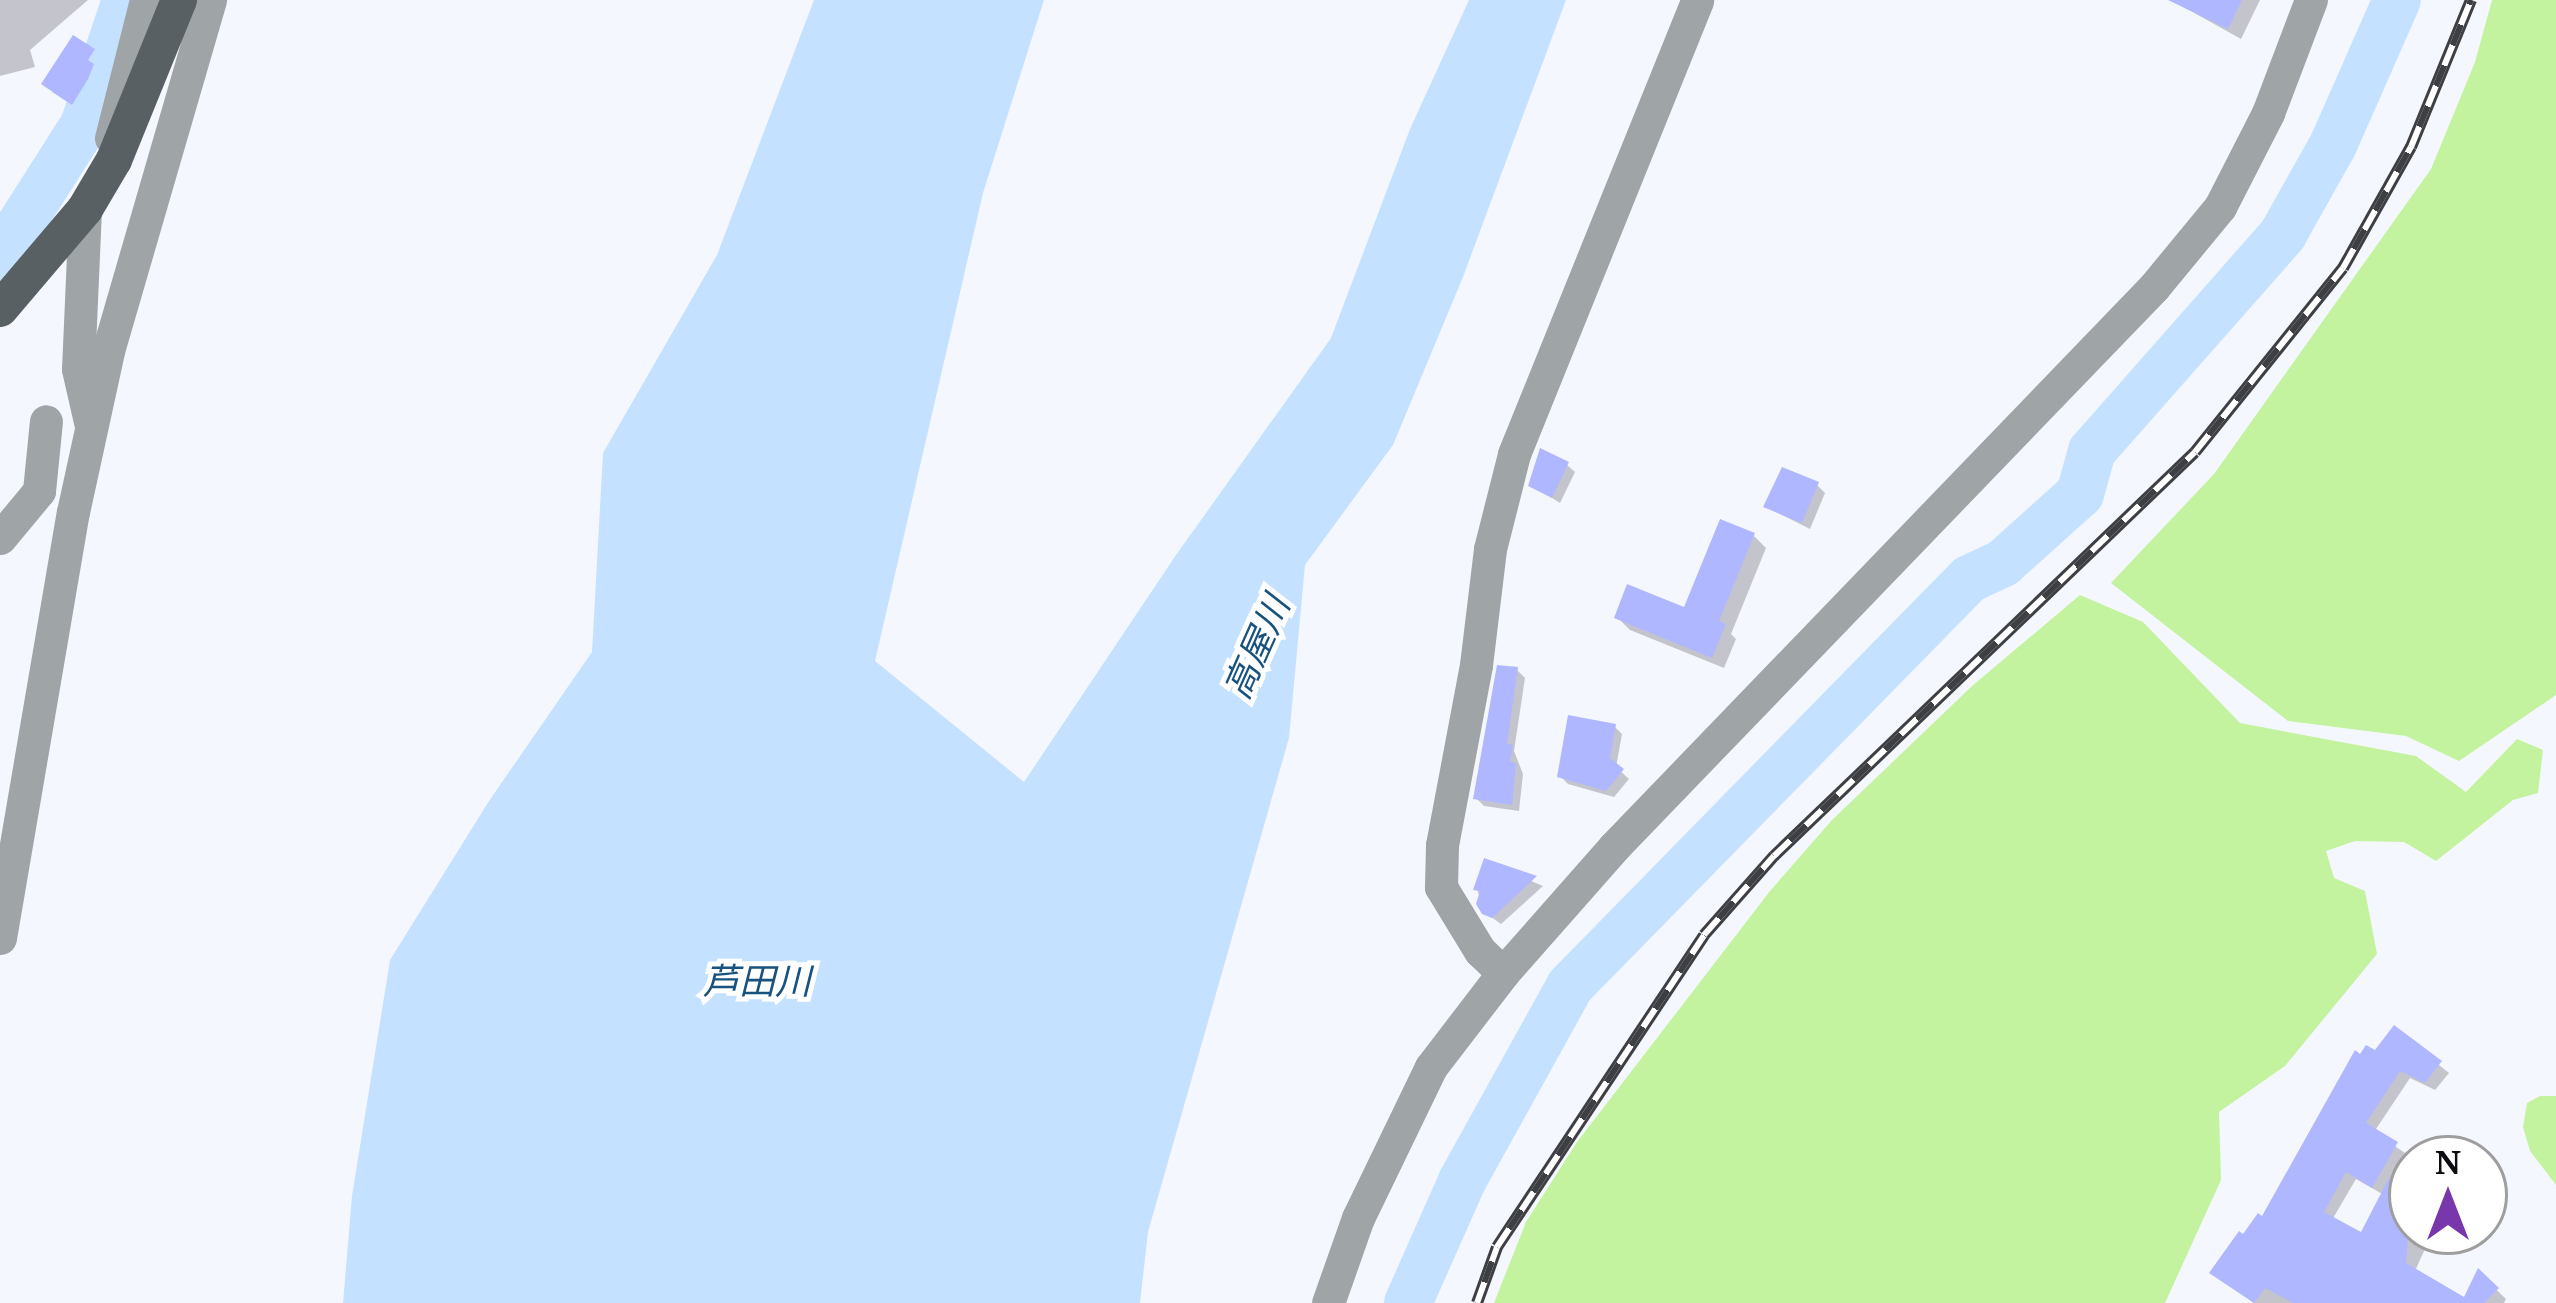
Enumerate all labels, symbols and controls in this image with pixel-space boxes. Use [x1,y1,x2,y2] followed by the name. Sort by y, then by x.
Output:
[1214,589,1298,705] water label: 高屋川
[703,959,811,1003] water label: 芦田川
[2388,1135,2508,1255] north arrow
[2435,1139,2461,1184] text: N

